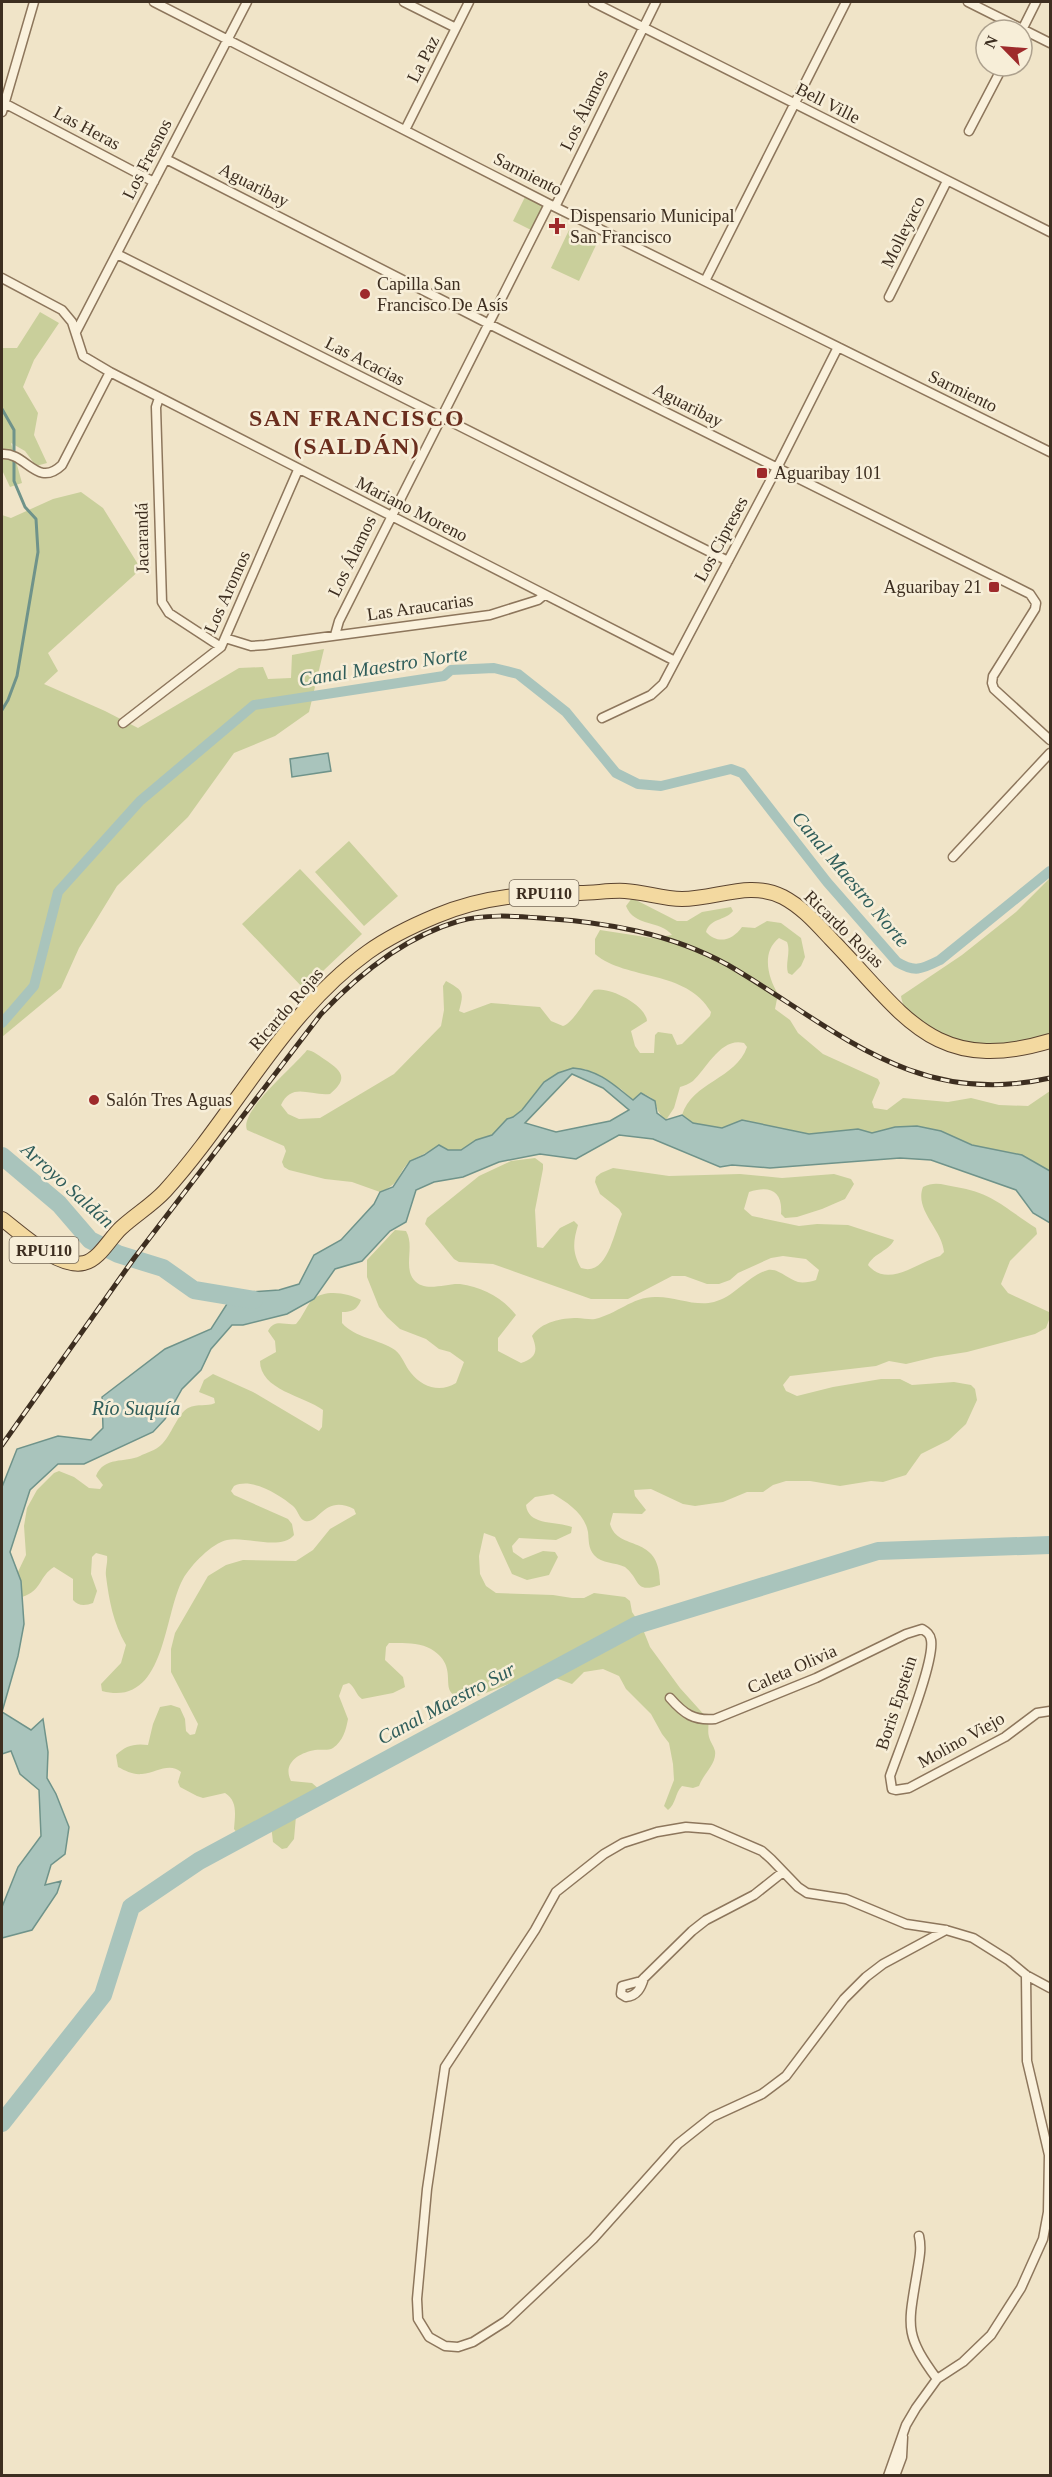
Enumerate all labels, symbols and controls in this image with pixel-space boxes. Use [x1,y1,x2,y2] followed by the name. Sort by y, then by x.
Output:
[974,18,1034,78] north arrow
[403,32,443,86] street label: La Paz
[981,33,1001,51] text: N
[555,66,612,154] street label: Los Álamos
[793,78,863,128] street label: Bell Ville
[50,102,124,154] street label: Las Heras
[118,115,176,203] street label: Los Fresnos
[490,148,566,200] street label: Sarmiento
[216,159,292,211] street label: Aguaribay
[877,193,929,271] street label: Molleyaco
[570,206,734,247] place label: Dispensario Municipal San Francisco
[548,217,566,235] marker: Dispensario Municipal San Francisco
[377,274,508,315] place label: Capilla San Francisco De Asís
[358,287,372,301] marker: Capilla San Francisco De Asís
[322,332,408,390] street label: Las Acacias
[925,366,1001,416] street label: Sarmiento
[650,379,726,431] street label: Aguaribay
[249,405,465,459] district label: SAN FRANCISCO (SALDÁN)
[774,463,881,483] place label: Aguaribay 101
[755,466,769,480] marker: Aguaribay 101
[353,472,471,546] street label: Mariano Moreno
[690,493,752,585] street label: Los Cipreses
[131,502,153,574] street label: Jacarandá
[323,512,380,600] street label: Los Álamos
[200,548,254,636] street label: Los Aromos
[884,577,982,597] place label: Aguaribay 21
[987,580,1001,594] marker: Aguaribay 21
[365,590,475,624] street label: Las Araucarias
[297,642,469,690] water label: Canal Maestro Norte
[788,807,914,951] water label: Canal Maestro Norte
[510,880,578,906] road number: RPU110
[800,886,888,972] street label: Ricardo Rojas
[245,964,327,1054] street label: Ricardo Rojas
[106,1090,232,1110] place label: Salón Tres Aguas
[87,1093,101,1107] marker: Salón Tres Aguas
[15,1137,119,1233] water label: Arroyo Saldán
[9,1237,78,1263] road number: RPU110
[91,1397,180,1420] water label: Río Suquía
[744,1640,840,1698] street label: Caleta Olivia
[871,1654,921,1752] street label: Boris Epstein
[373,1657,519,1749] water label: Canal Maestro Sur
[914,1708,1008,1772] street label: Molino Viejo

